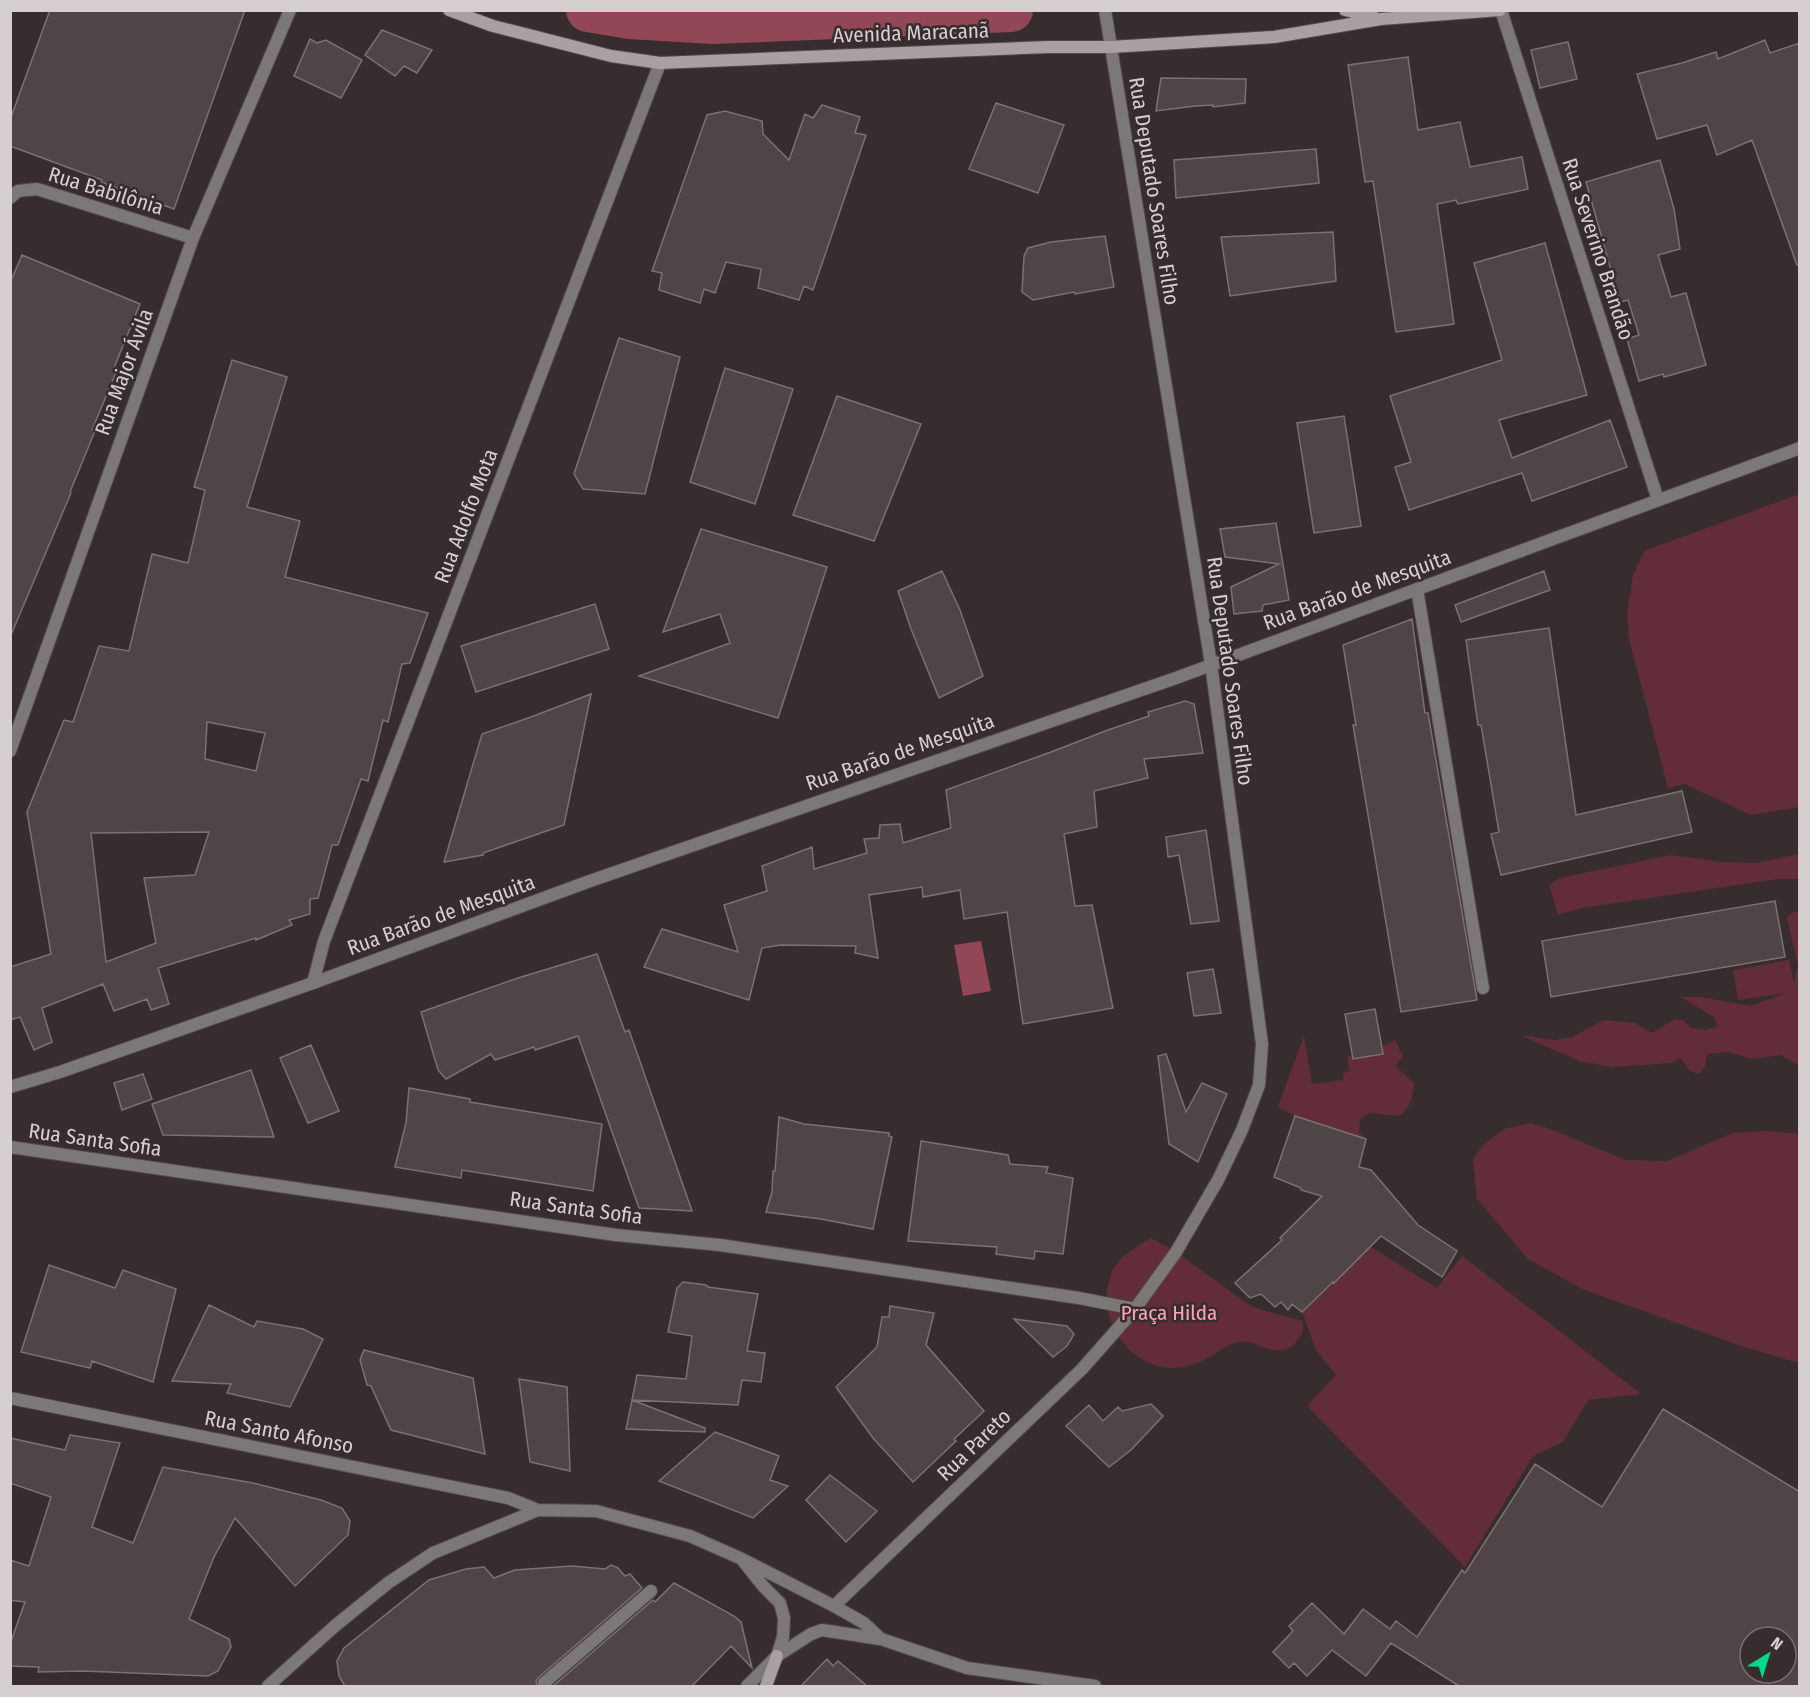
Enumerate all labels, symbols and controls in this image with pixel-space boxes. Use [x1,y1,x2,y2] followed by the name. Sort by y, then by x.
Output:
[833,17,989,49] street label: Avenida Maracanã
[1123,75,1185,307] street label: Rua Deputado Soares Filho
[1556,155,1640,343] street label: Rua Severino Brandão
[45,161,167,221] street label: Rua Babilônia
[89,305,159,439] street label: Rua Major Ávila
[428,445,504,587] street label: Rua Adolfo Mota
[1260,544,1454,636] street label: Rua Barão de Mesquita
[1201,555,1259,787] street label: Rua Deputado Soares Filho
[802,708,998,796] street label: Rua Barão de Mesquita
[344,869,538,961] street label: Rua Barão de Mesquita
[27,1118,163,1162] street label: Rua Santa Sofia
[508,1186,644,1230] street label: Rua Santa Sofia
[1121,1300,1217,1326] park label: Praça Hilda
[932,1404,1016,1486] street label: Rua Pareto
[202,1405,356,1459] street label: Rua Santo Afonso
[1738,1625,1798,1685] north arrow
[1767,1633,1787,1654] text: N

